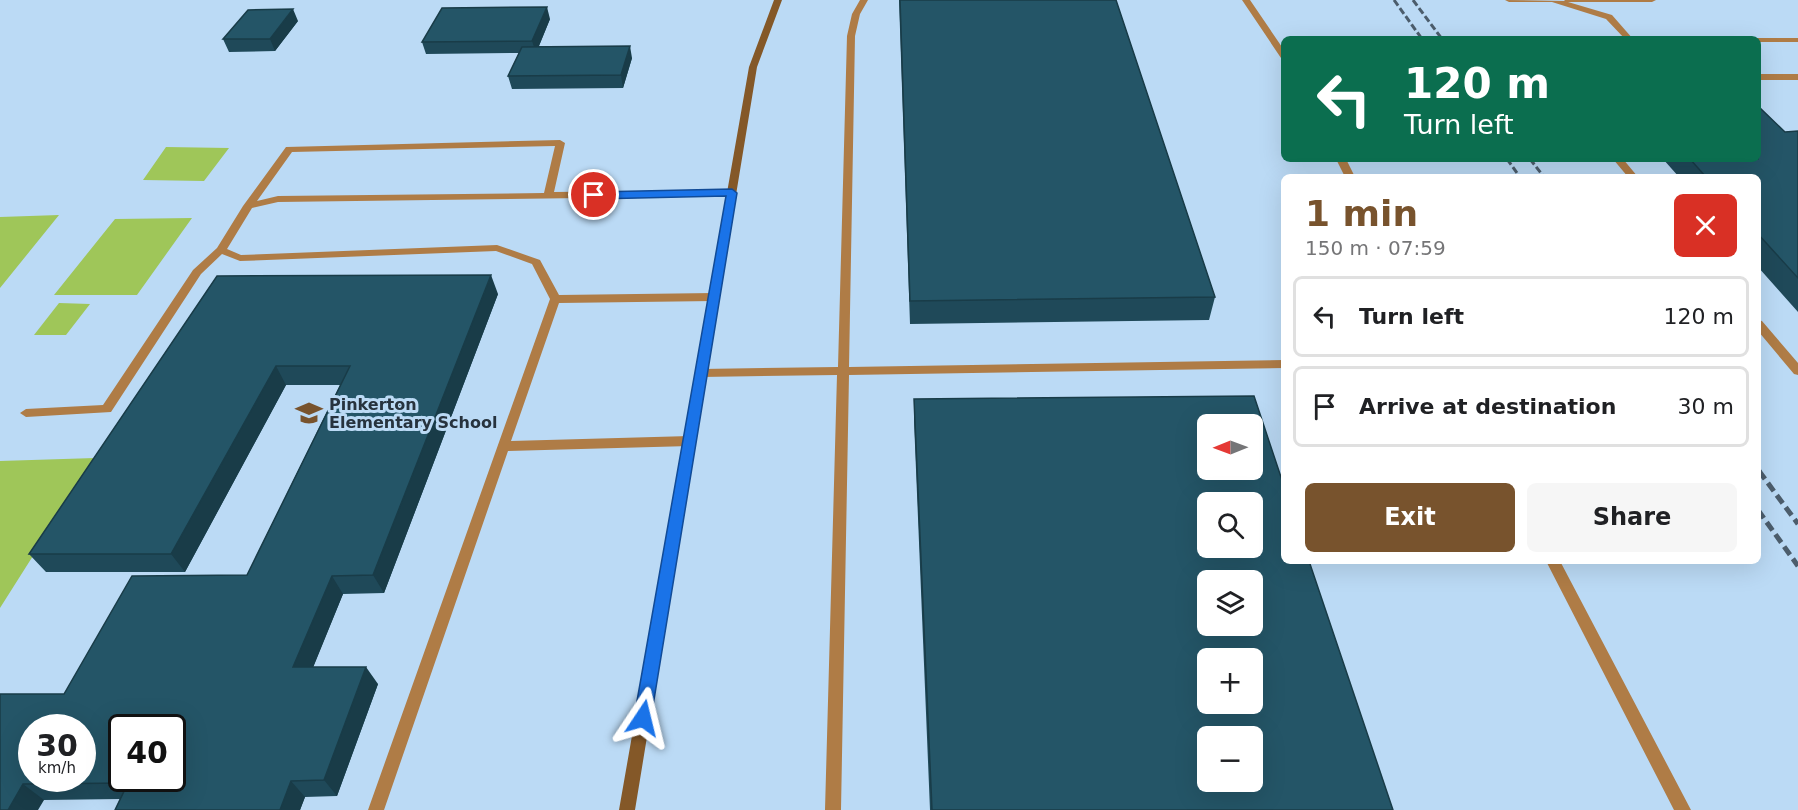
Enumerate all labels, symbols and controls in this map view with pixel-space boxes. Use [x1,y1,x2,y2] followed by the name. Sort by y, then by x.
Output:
[1404,59,1550,108] text: 120 m
[1305,60,1383,138] icon: left
[1404,109,1514,140] text: Turn left
[568,169,619,220] pin
[577,178,610,211] icon: arrive
[1305,193,1418,234] text: 1 min
[1674,194,1737,257] button: close
[1305,236,1446,260] text: 150 m · 07:59
[1308,300,1341,333] icon: left
[1359,304,1464,329] text: Turn left
[1664,304,1734,329] text: 120 m
[1308,390,1341,423] icon: arrive
[1359,394,1616,419] text: Arrive at destination
[1678,394,1734,419] text: 30 m
[329,395,497,432] place label: Pinkerton Elementary School
[294,398,324,428] school or university icon: Pinkerton Elementary School
[1197,414,1263,480] north arrow
[1197,414,1263,792] map controls
[1305,483,1515,552] button: Exit
[1527,483,1737,552] button: Share
[1197,492,1263,558] button: search
[1197,570,1263,636] button: layers
[1197,648,1263,714] button: +
[611,686,675,750] position arrow
[108,714,186,792] speed limit sign: 40
[1197,726,1263,792] button: −
[36,728,78,763] text: 30
[38,759,76,777] text: km/h

